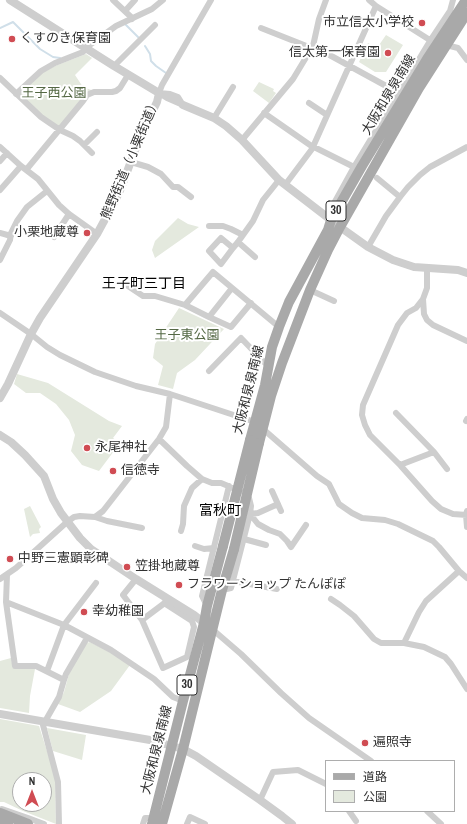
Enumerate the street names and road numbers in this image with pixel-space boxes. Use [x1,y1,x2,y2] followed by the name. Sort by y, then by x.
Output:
[359,52,419,138] street label: 大阪和泉泉南線
[98,96,164,222] street label: 熊野街道（小栗街道）
[326,201,346,221] road number: 30
[230,344,268,436] street label: 大阪和泉泉南線
[177,675,197,695] road number: 30
[138,704,176,796] street label: 大阪和泉泉南線

